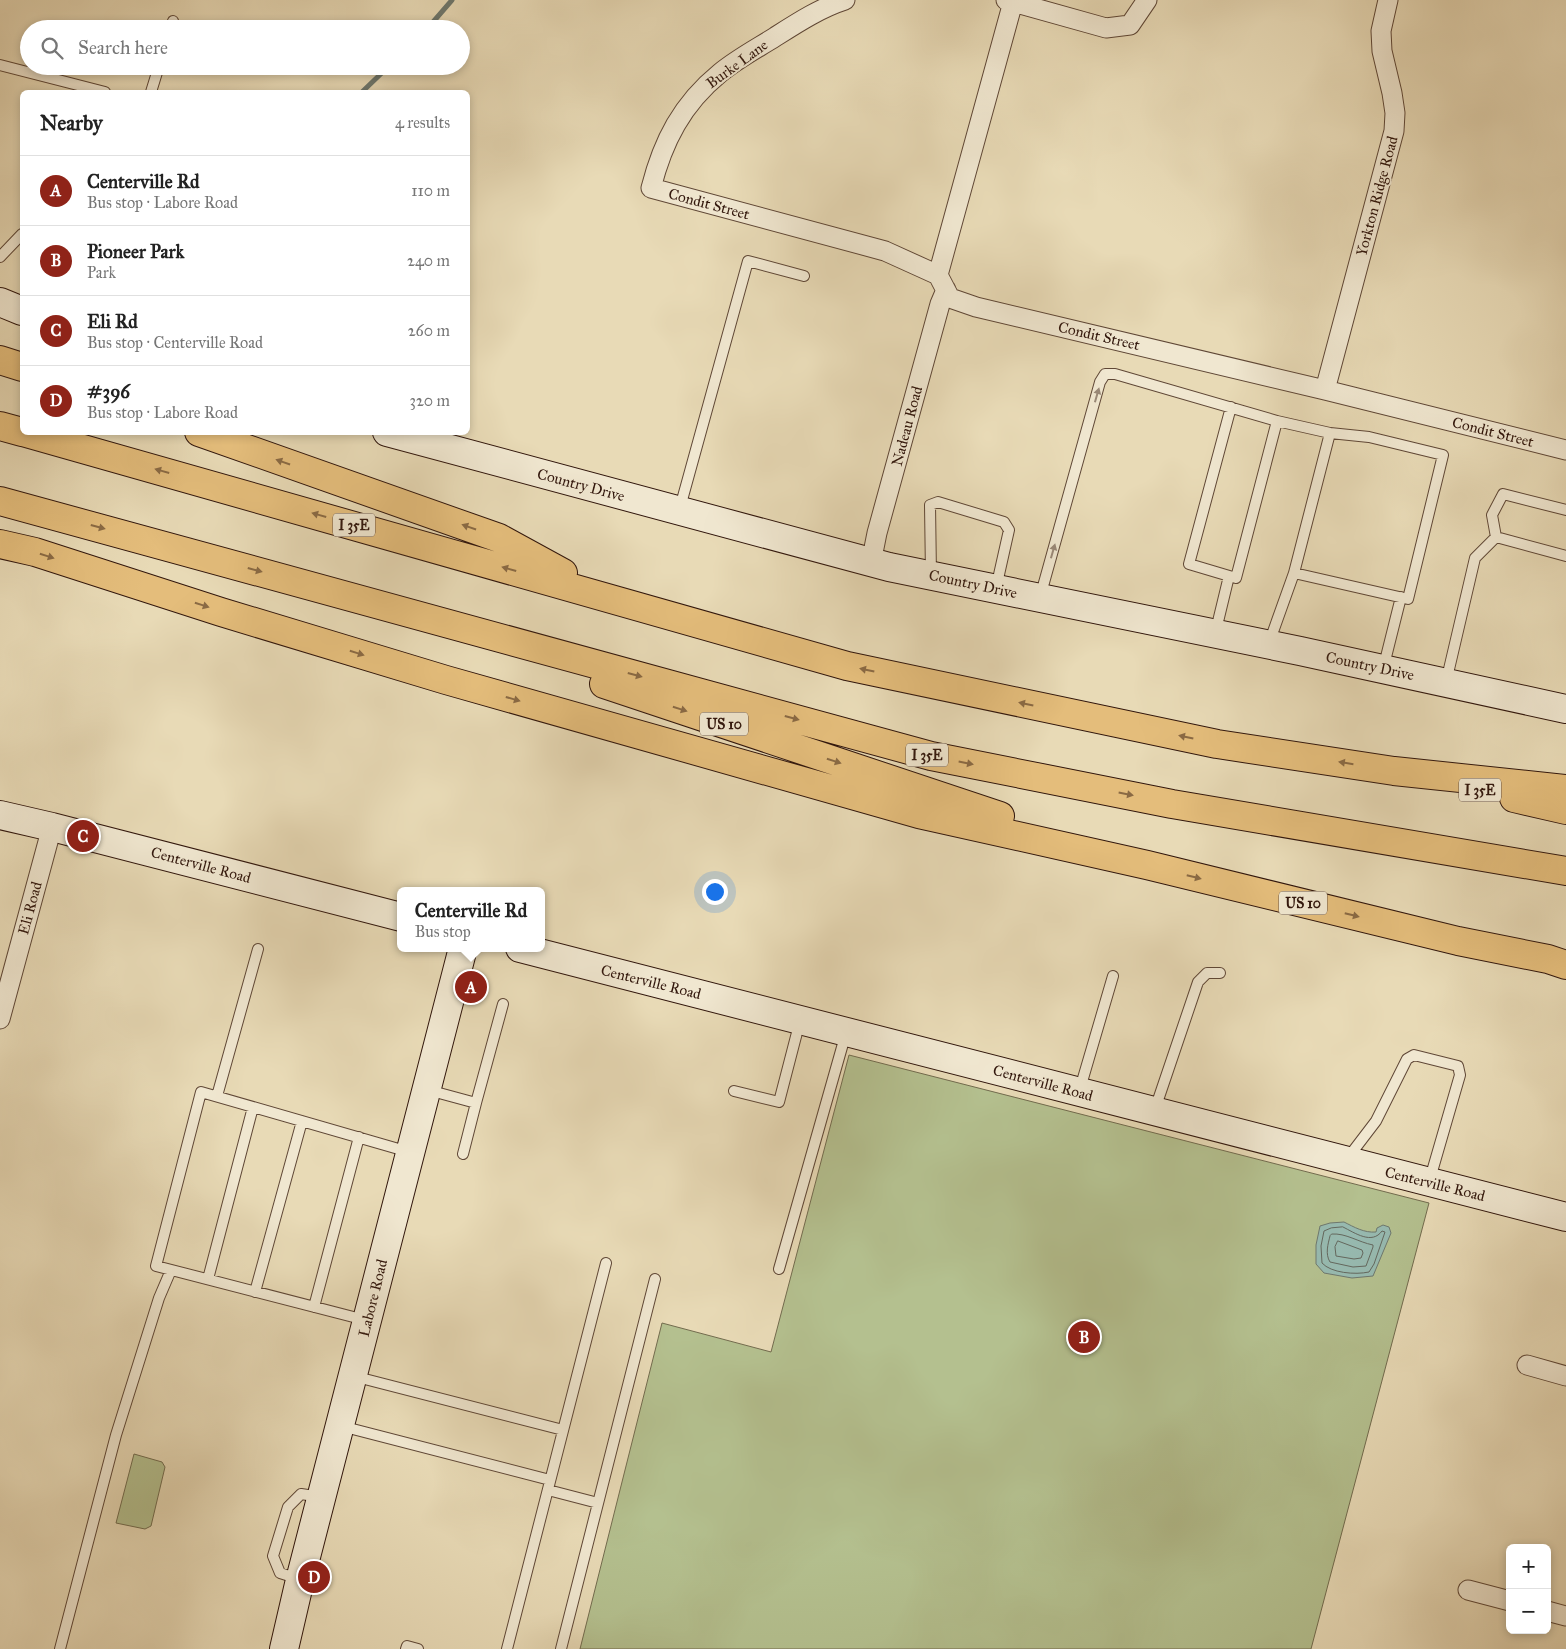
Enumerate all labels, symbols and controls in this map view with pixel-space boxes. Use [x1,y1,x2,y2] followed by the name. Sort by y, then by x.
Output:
[20,20,470,75] search box
[38,34,66,62] icon: search
[78,36,168,59] text: Search here
[703,36,771,92] street label: Burke Lane
[40,110,103,136] text: Nearby
[395,113,450,132] text: 4 results
[1352,134,1402,258] street label: Yorkton Ridge Road
[87,170,200,193] text: Centerville Rd
[51,181,61,200] text: A
[411,181,450,200] text: 110 m
[666,185,752,224] street label: Condit Street
[87,193,238,212] text: Bus stop · Labore Road
[87,240,184,263] text: Pioneer Park
[51,251,61,270] text: B
[407,251,450,270] text: 240 m
[87,263,116,282] text: Park
[87,310,138,333] text: Eli Rd
[1056,318,1142,354] street label: Condit Street
[51,321,61,340] text: C
[408,321,450,340] text: 260 m
[87,333,263,352] text: Bus stop · Centerville Road
[87,380,130,403] text: #396
[888,384,926,468] street label: Nadeau Road
[1093,387,1101,402] one-way arrow
[50,391,62,410] text: D
[410,391,450,410] text: 320 m
[87,403,238,422] text: Bus stop · Labore Road
[1450,413,1536,451] street label: Condit Street
[275,458,290,465] one-way arrow
[535,465,627,505] street label: Country Drive
[155,467,170,475] one-way arrow
[311,511,326,519] one-way arrow
[333,514,375,536] road number: I 35E
[461,523,476,531] one-way arrow
[90,524,105,532] one-way arrow
[1049,544,1057,559] one-way arrow
[40,552,55,560] one-way arrow
[501,565,516,573] one-way arrow
[247,566,262,574] one-way arrow
[927,566,1019,602] street label: Country Drive
[195,602,210,610] one-way arrow
[1324,648,1416,684] street label: Country Drive
[350,649,365,657] one-way arrow
[860,666,875,674] one-way arrow
[628,671,643,679] one-way arrow
[506,695,521,703] one-way arrow
[1019,700,1034,708] one-way arrow
[672,706,687,713] one-way arrow
[700,712,748,736] road number: US 10
[785,714,800,722] one-way arrow
[1178,733,1193,741] one-way arrow
[906,744,948,766] road number: I 35E
[827,757,842,765] one-way arrow
[959,759,974,767] one-way arrow
[1338,759,1354,767] one-way arrow
[1459,778,1501,802] road number: I 35E
[1118,791,1134,799] one-way arrow
[67,817,99,855] pin: C
[149,843,253,887] street label: Centerville Road
[1187,873,1202,881] one-way arrow
[14,879,46,936] street label: Eli Road
[702,879,728,905] your location
[397,887,545,952] popup
[1279,891,1327,914] road number: US 10
[415,899,527,922] text: Centerville Rd
[1345,911,1360,919] one-way arrow
[415,922,471,941] text: Bus stop
[599,961,703,1003] street label: Centerville Road
[455,968,487,1006] pin: A
[991,1061,1095,1105] street label: Centerville Road
[1383,1163,1487,1205] street label: Centerville Road
[355,1257,391,1339] street label: Labore Road
[1068,1318,1100,1356] pin: B
[1506,1544,1551,1634] map controls
[1506,1544,1551,1589] button: +
[298,1558,330,1596] pin: D
[1506,1589,1551,1634] button: −

